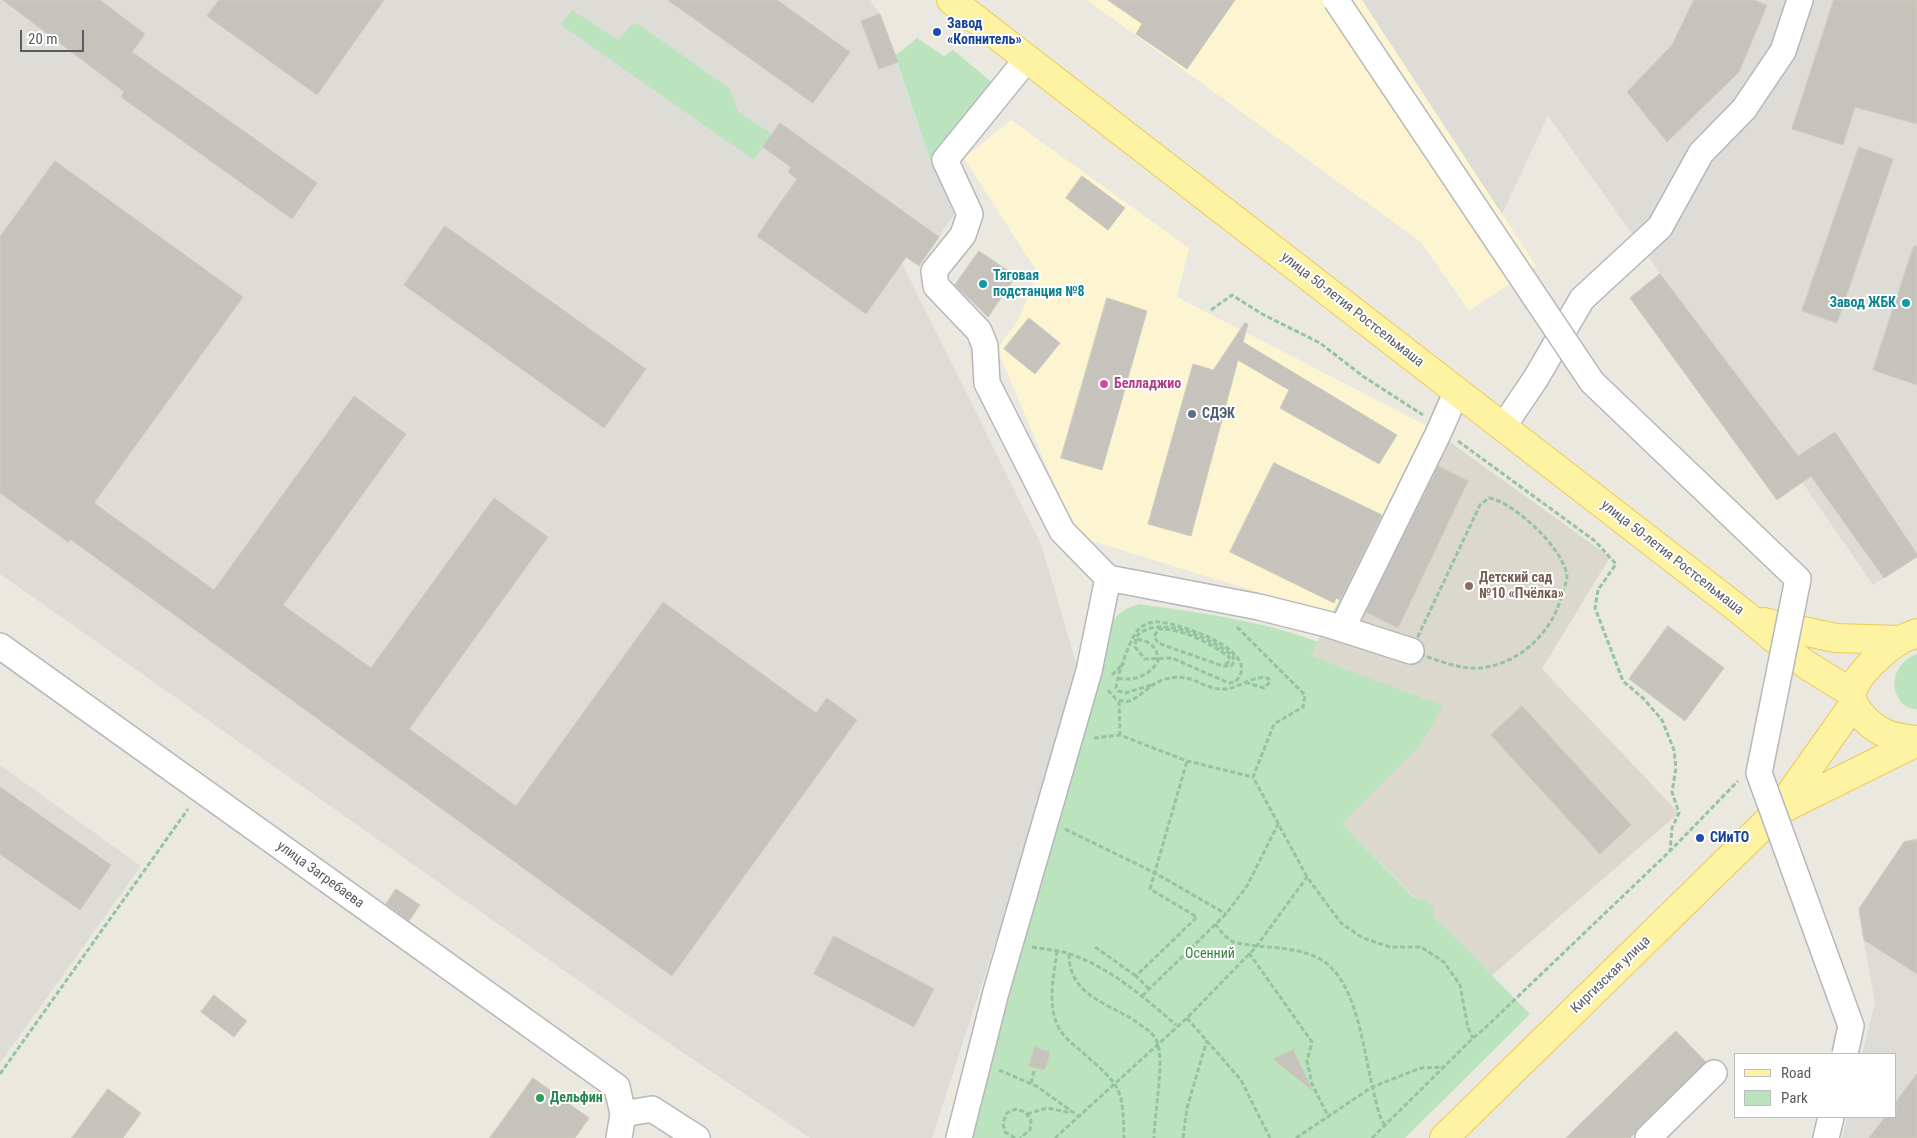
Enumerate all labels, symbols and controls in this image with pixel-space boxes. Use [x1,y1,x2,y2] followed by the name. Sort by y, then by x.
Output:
[947,16,1022,48] place label: Завод «Копнитель»
[22,20,86,52] scale bar
[931,26,943,38] marker: Завод «Копнитель»
[28,30,58,48] text: 20 m
[1277,249,1427,371] street label: улица 50-летия Ростсельмаша
[993,268,1085,300] place label: Тяговая подстанция №8
[977,278,989,290] marker: Тяговая подстанция №8
[1829,295,1896,311] place label: Завод ЖБК
[1900,297,1912,309] marker: Завод ЖБК
[1114,376,1181,392] place label: Белладжио
[1098,378,1110,390] marker: Белладжио
[1202,406,1235,422] place label: СДЭК
[1186,408,1198,420] marker: СДЭК
[1597,497,1747,619] street label: улица 50-летия Ростсельмаша
[1479,570,1564,602] place label: Детский сад №10 «Пчёлка»
[1463,580,1475,592] marker: Детский сад №10 «Пчёлка»
[1710,830,1749,846] place label: СИиТО
[1694,832,1706,844] marker: СИиТО
[273,838,367,912] street label: улица Загребаева
[1568,933,1654,1017] street label: Киргизская улица
[1185,946,1235,962] park label: Осенний
[1734,1053,1897,1118] legend
[1781,1064,1811,1082] text: Road
[1781,1089,1808,1107] text: Park
[550,1090,603,1106] place label: Дельфин
[534,1092,546,1104] marker: Дельфин

